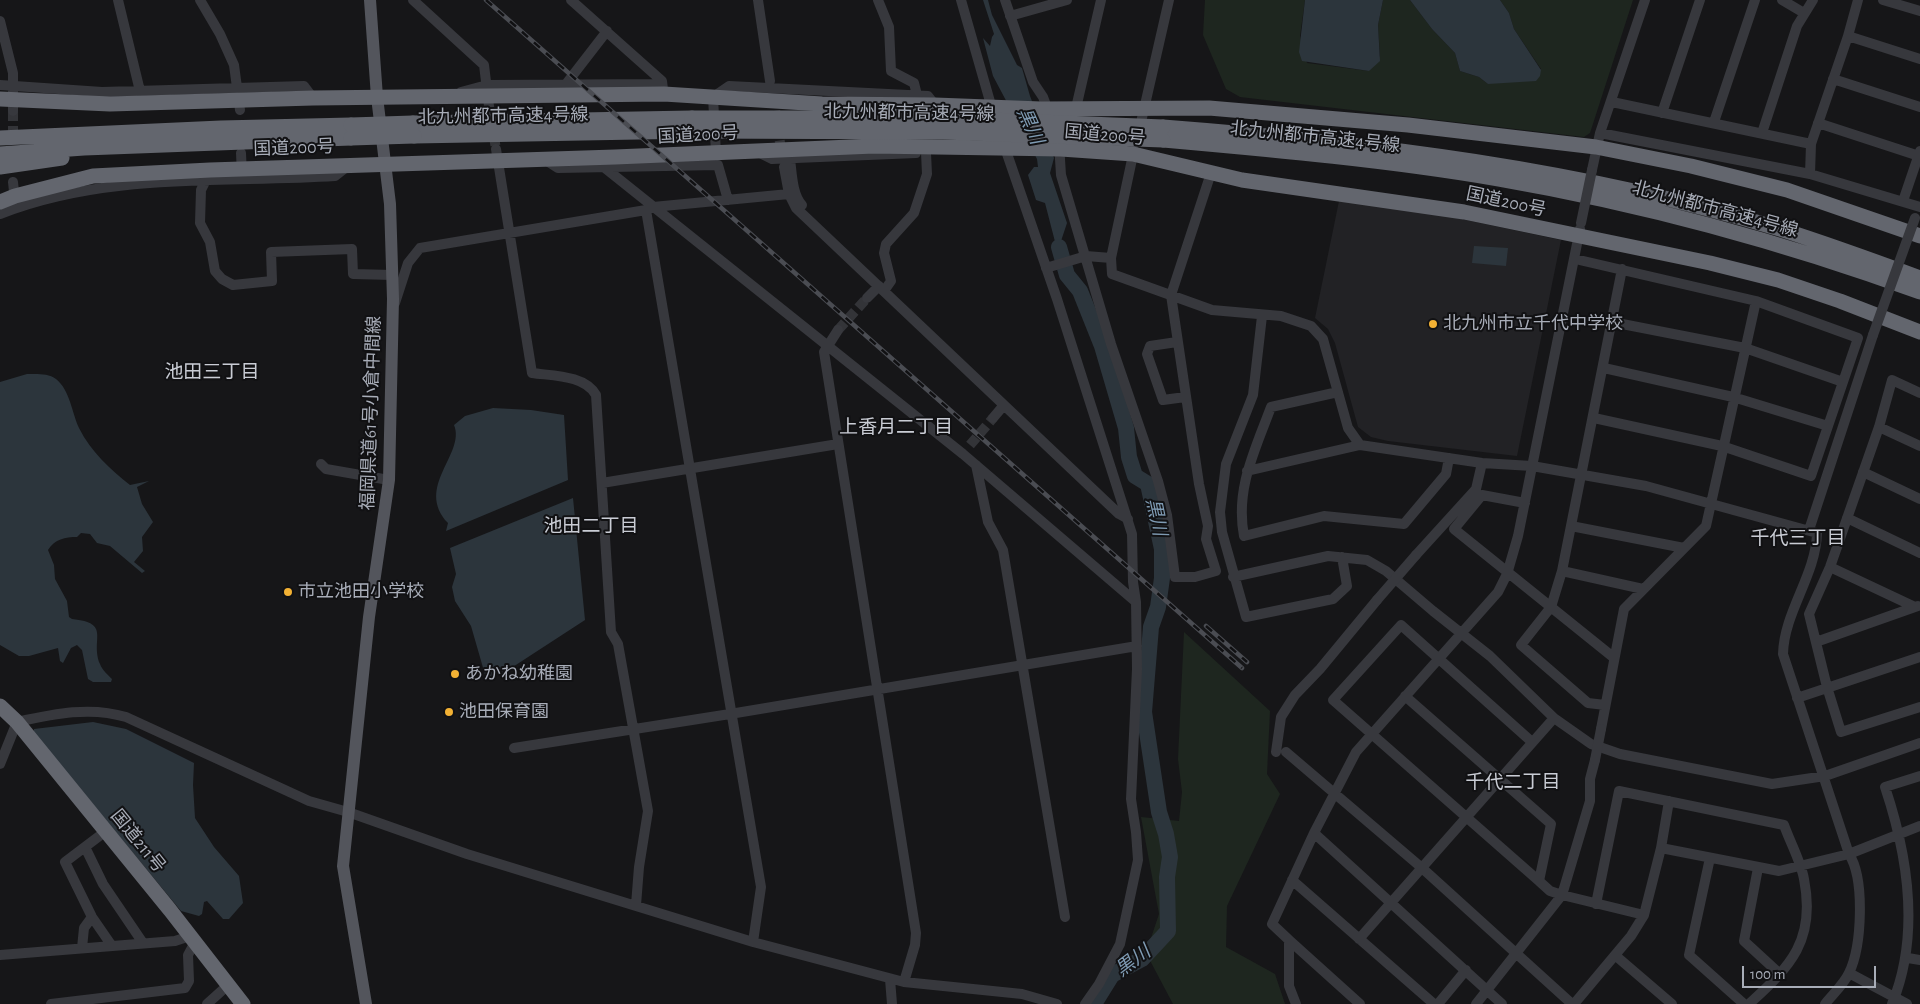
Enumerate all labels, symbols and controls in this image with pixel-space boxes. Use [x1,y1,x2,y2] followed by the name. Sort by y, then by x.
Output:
[823,101,995,125] street label: 北九州都市高速4号線
[417,104,589,128] street label: 北九州都市高速4号線
[1012,104,1048,148] water label: 黒川
[1229,117,1401,157] street label: 北九州都市高速4号線
[1064,121,1146,149] street label: 国道200号
[657,122,739,148] street label: 国道200号
[253,136,335,160] street label: 国道200号
[1630,176,1800,242] street label: 北九州都市高速4号線
[1464,183,1548,221] street label: 国道200号
[1443,313,1623,335] place label: 北九州市立千代中学校
[357,315,385,511] street label: 福岡県道61号小倉中間線
[1427,318,1439,330] marker: 北九州市立千代中学校
[165,361,259,383] district label: 池田三丁目
[839,416,953,438] district label: 上香月二丁目
[1141,496,1171,538] water label: 黒川
[544,515,638,537] district label: 池田二丁目
[1751,527,1845,549] district label: 千代三丁目
[298,581,424,603] place label: 市立池田小学校
[282,586,294,598] marker: 市立池田小学校
[465,663,573,685] place label: あかね幼稚園
[449,668,461,680] marker: あかね幼稚園
[459,701,549,723] place label: 池田保育園
[443,706,455,718] marker: 池田保育園
[1466,771,1560,793] district label: 千代二丁目
[106,805,170,877] street label: 国道211号
[1111,940,1155,982] water label: 黒川
[1745,956,1879,988] scale bar
[1750,967,1785,982] text: 100 m

